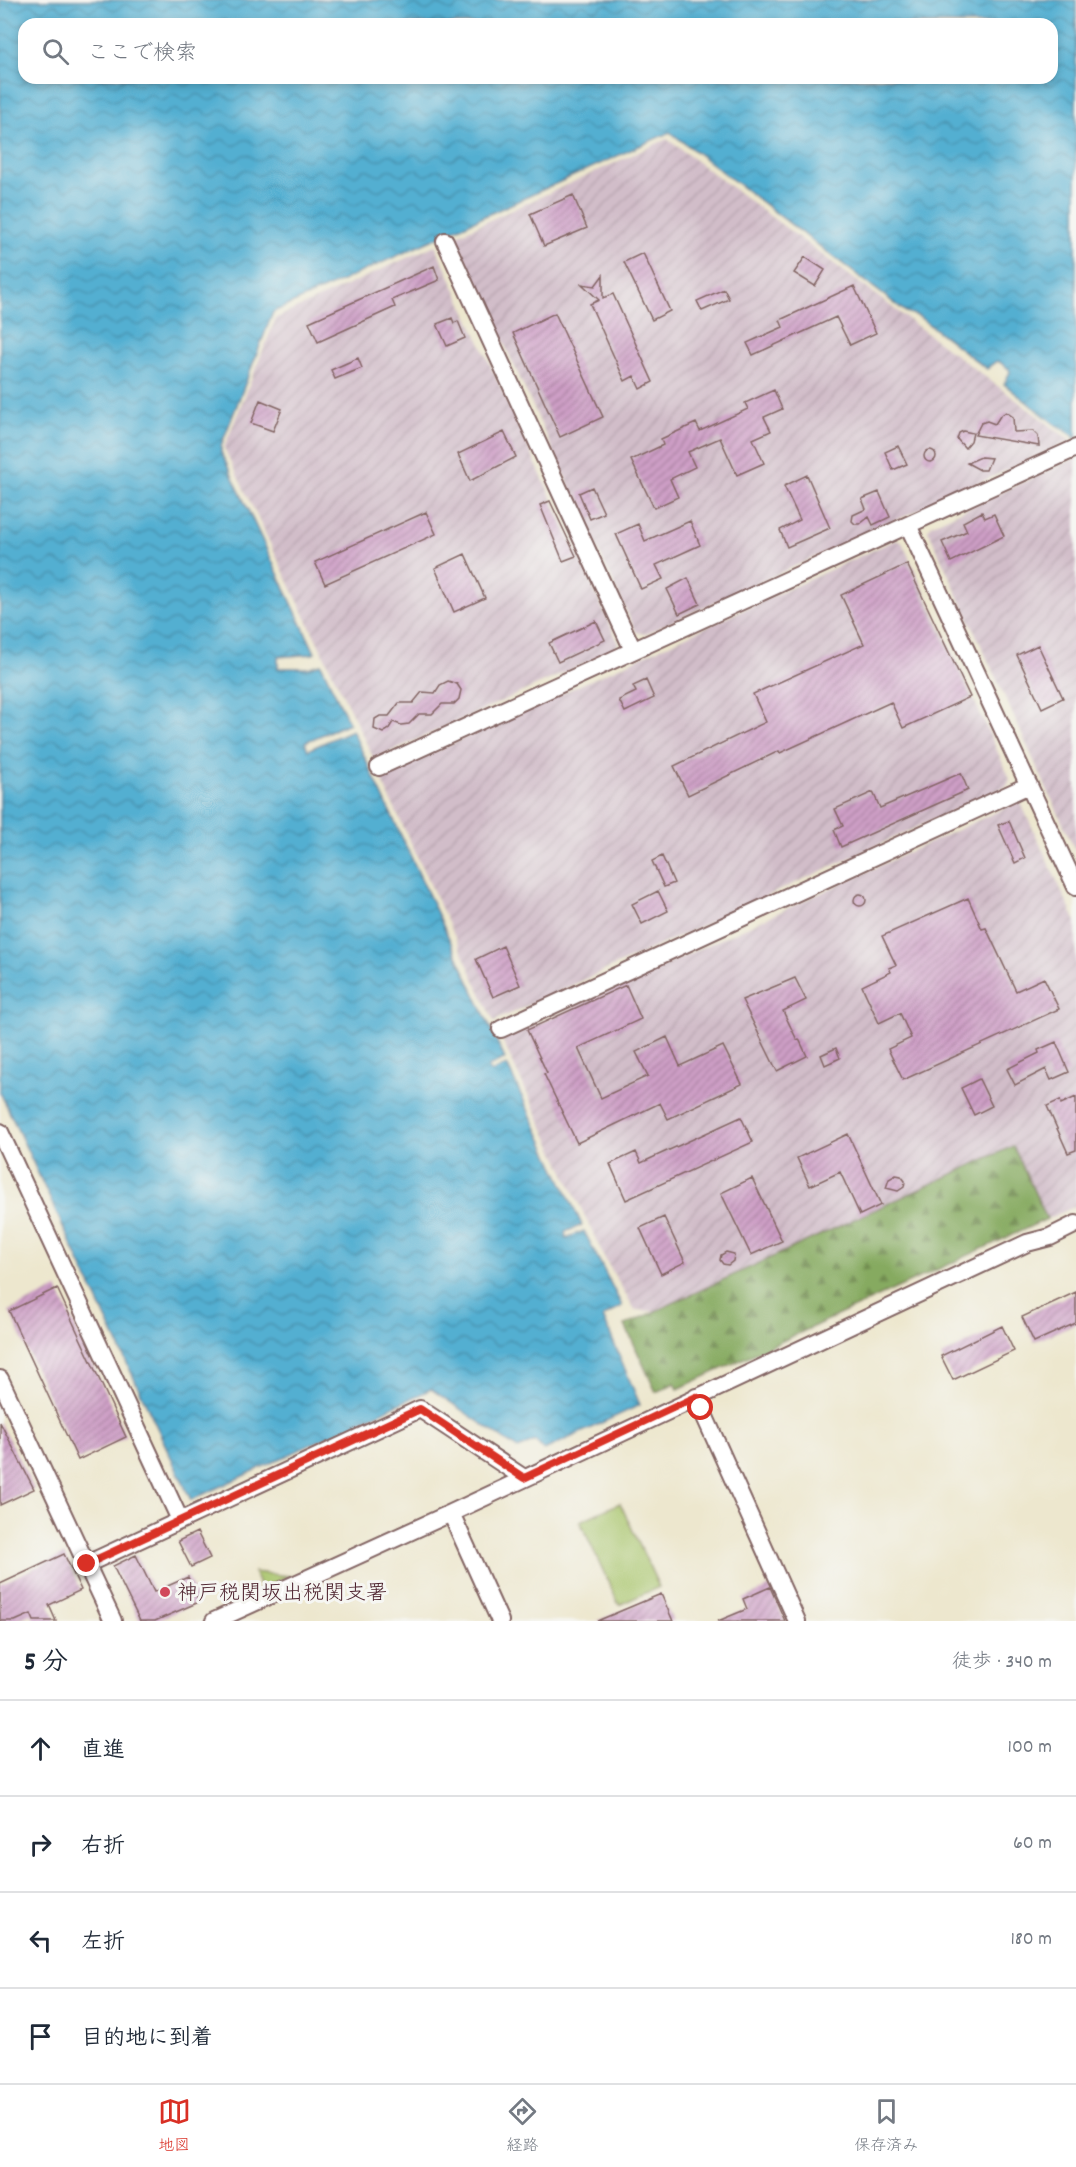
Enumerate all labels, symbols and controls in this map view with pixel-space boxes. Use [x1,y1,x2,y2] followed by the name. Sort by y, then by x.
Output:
[18,18,1058,84] search box
[39,35,72,68] icon: search
[87,39,197,70] text: ここで検索
[687,1394,713,1420] route start
[73,1550,99,1576] route end
[177,1580,387,1610] place label: 神戸税関坂出税関支署
[158,1585,172,1599] marker: 神戸税関坂出税関支署
[24,1645,68,1682] text: 5 分
[952,1649,1052,1677] text: 徒歩 · 340 m
[24,1732,57,1765] icon: ahead
[1008,1734,1052,1762] text: 100 m
[81,1736,125,1767] text: 直進
[24,1828,57,1861] icon: right
[1013,1830,1052,1858] text: 60 m
[81,1832,125,1863] text: 右折
[24,1924,57,1957] icon: left
[1010,1926,1052,1954] text: 180 m
[81,1928,125,1959] text: 左折
[24,2020,57,2053] icon: arrive
[81,2024,213,2055] text: 目的地に到着
[158,2095,191,2158] tab: 地図
[506,2095,539,2158] tab: 経路
[854,2095,918,2158] tab: 保存済み

